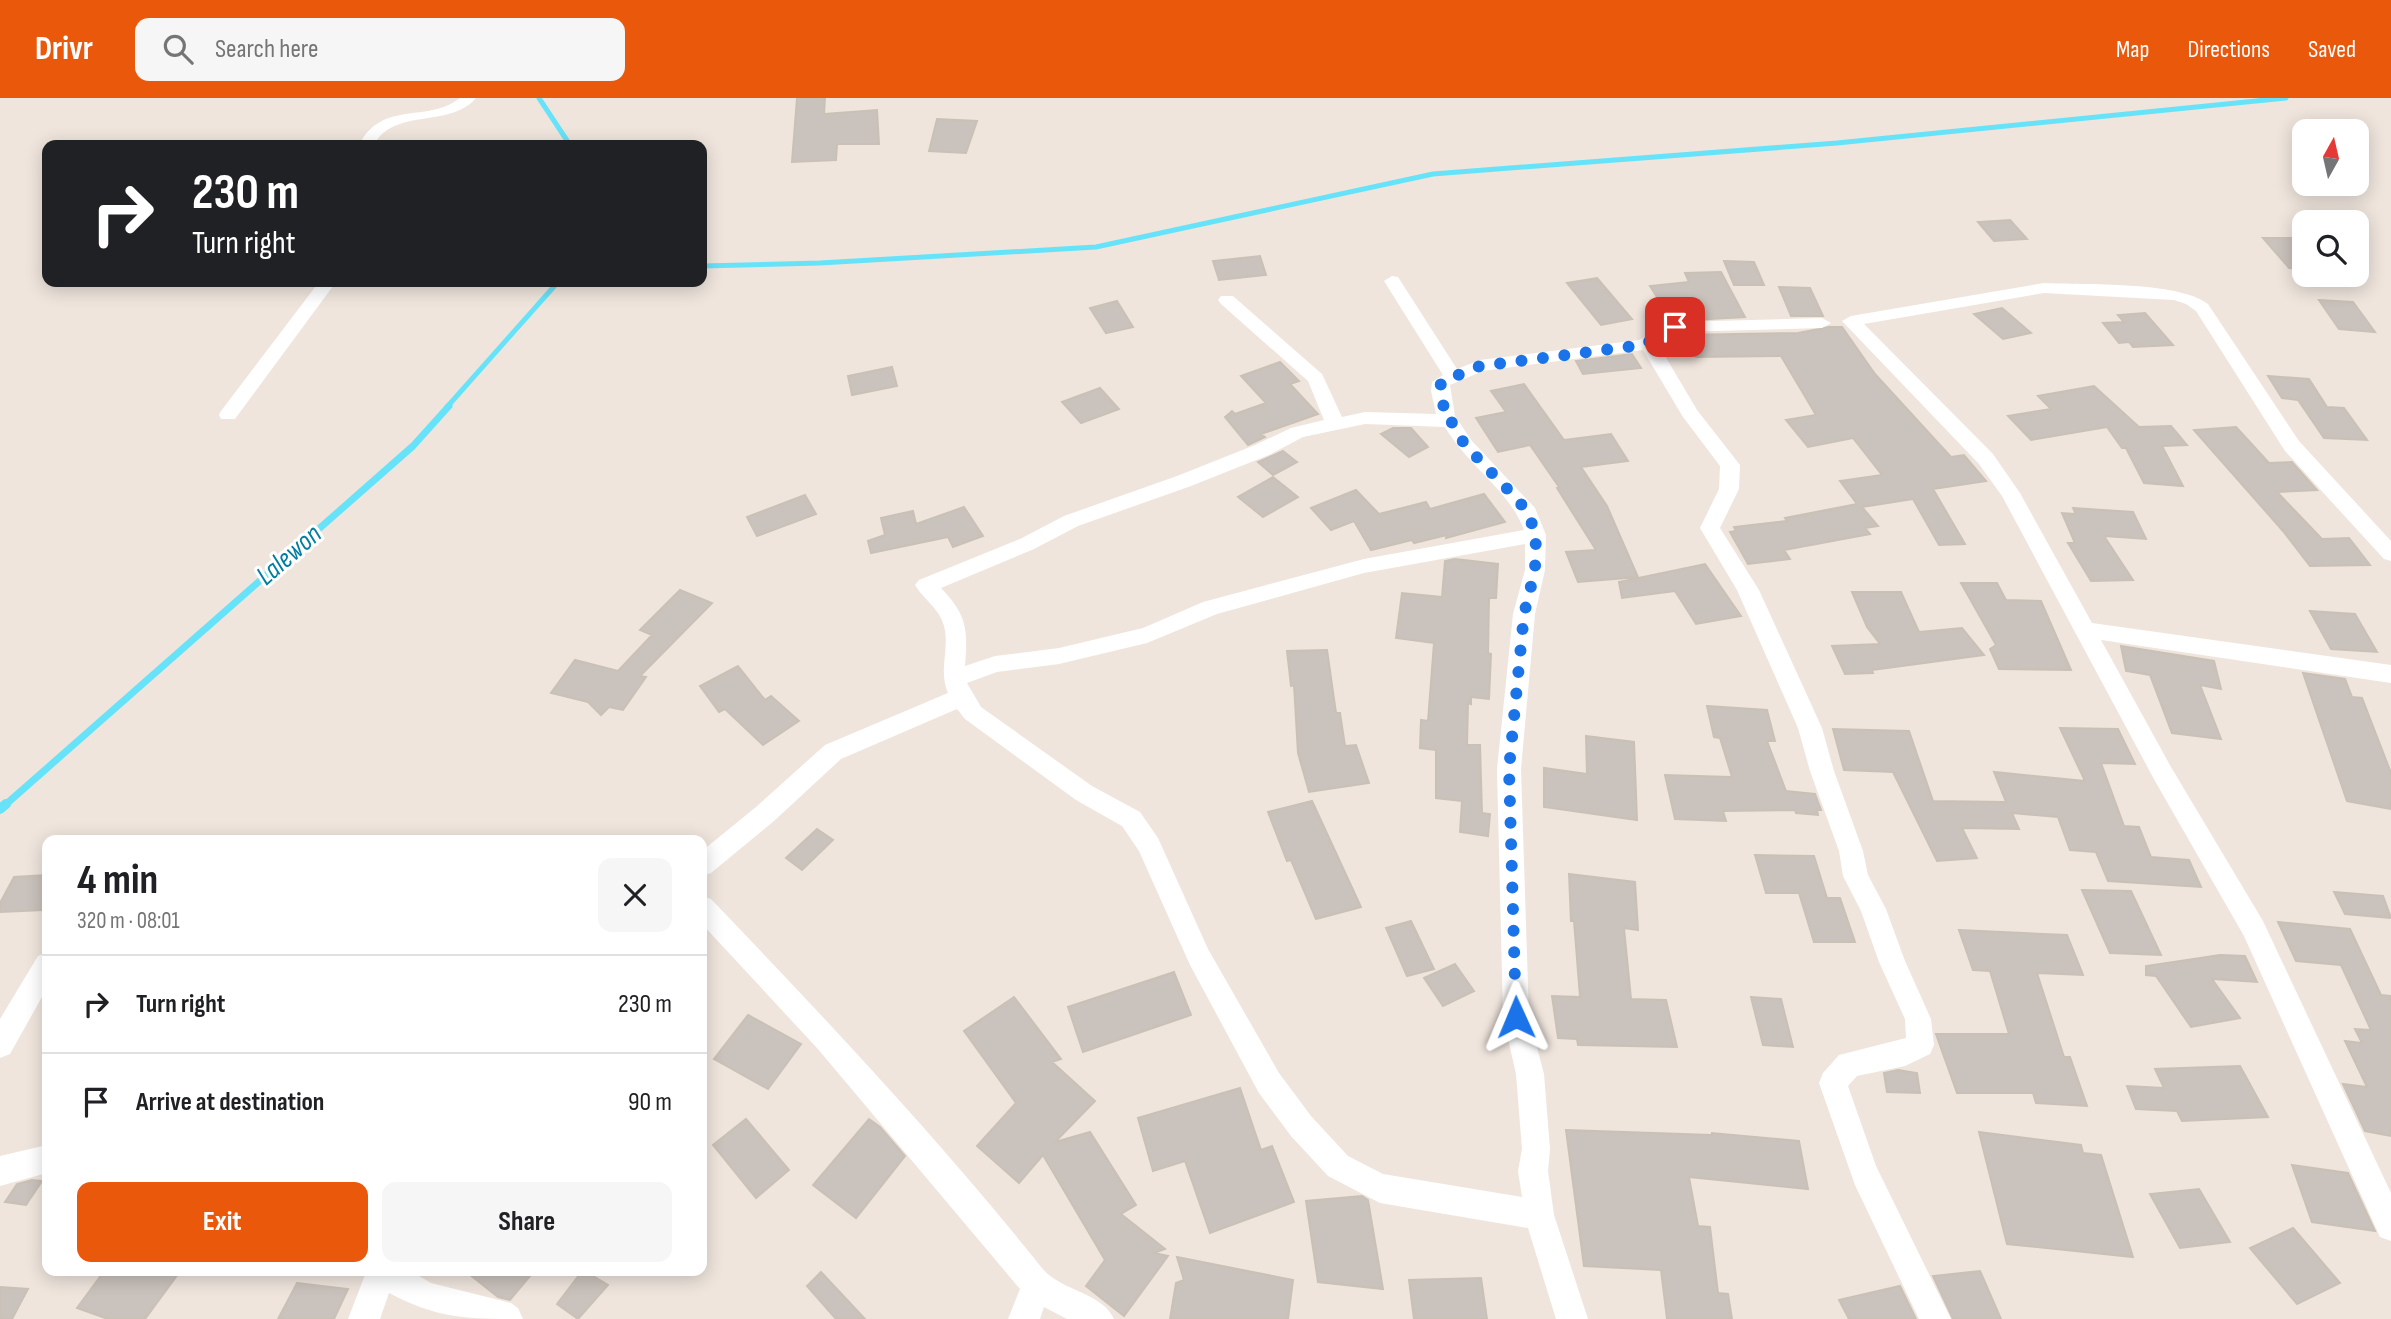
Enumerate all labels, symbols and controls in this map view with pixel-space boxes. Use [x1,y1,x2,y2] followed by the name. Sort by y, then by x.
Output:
[135,18,625,81] search box
[35,29,93,69] text: Drivr
[159,30,197,68] icon: search
[215,34,318,65] text: Search here
[2116,35,2149,64] text: Map
[2187,35,2270,64] text: Directions
[2308,35,2356,64] text: Saved
[2292,119,2370,196] north arrow
[2292,119,2369,287] map controls
[192,164,299,223] text: 230 m
[77,168,168,259] icon: right
[2292,210,2369,287] button: search
[192,224,296,263] text: Turn right
[1645,297,1705,357] pin
[1656,308,1694,346] icon: arrive
[250,518,328,592] water label: Lalewon
[77,855,158,906] text: 4 min
[598,858,672,932] button: close
[77,907,180,935] text: 320 m · 08:01
[1479,980,1553,1054] position arrow
[77,985,115,1023] icon: right
[136,989,225,1020] text: Turn right
[618,989,672,1020] text: 230 m
[77,1083,115,1121] icon: arrive
[136,1087,324,1118] text: Arrive at destination
[628,1087,672,1118] text: 90 m
[77,1182,368,1262] button: Exit
[382,1182,672,1262] button: Share

